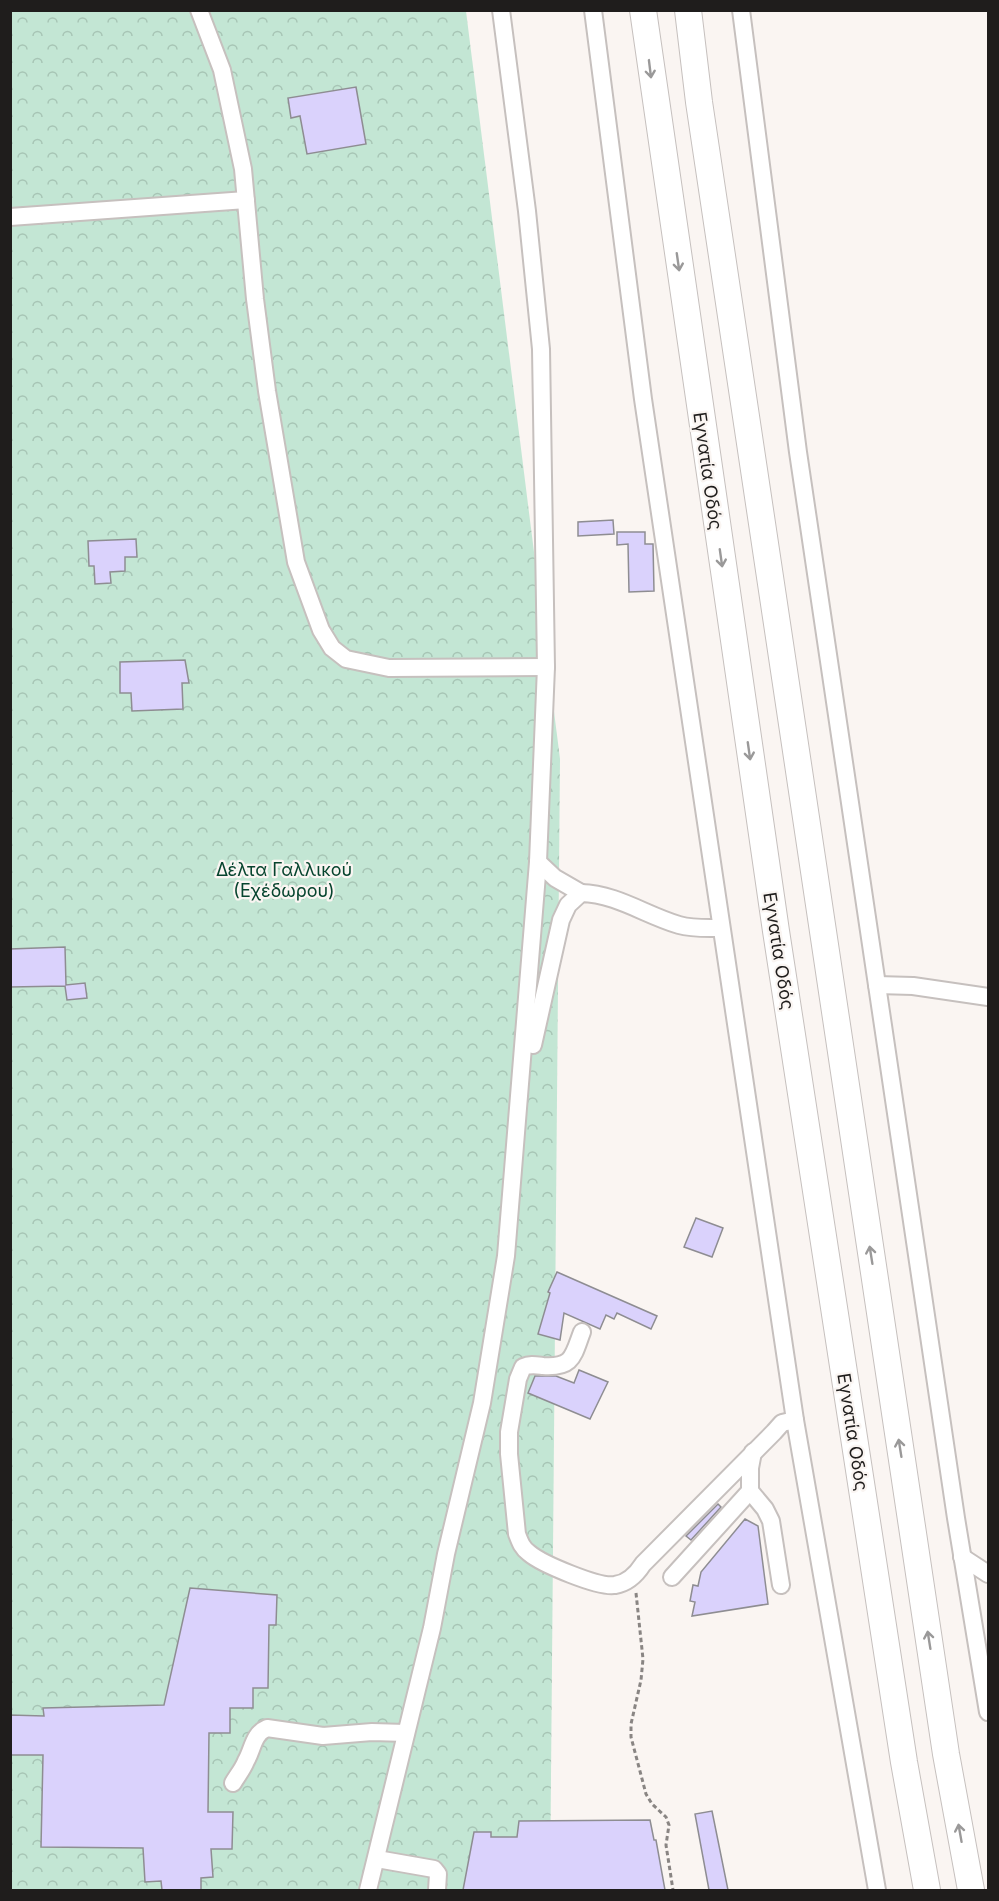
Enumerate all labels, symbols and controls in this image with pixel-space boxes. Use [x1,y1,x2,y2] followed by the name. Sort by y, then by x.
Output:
[645,58,656,78] one-way arrow
[673,251,684,271] one-way arrow
[689,411,727,531] street label: Εγνατία Οδός
[716,548,727,568] one-way arrow
[744,741,755,761] one-way arrow
[216,859,352,901] park label: Δέλτα Γαλλικού (Εχέδωρου)
[759,891,799,1011] street label: Εγνατία Οδός
[866,1245,877,1265] one-way arrow
[833,1372,873,1492] street label: Εγνατία Οδός
[895,1438,906,1458] one-way arrow
[924,1631,935,1651] one-way arrow
[954,1824,965,1843] one-way arrow

